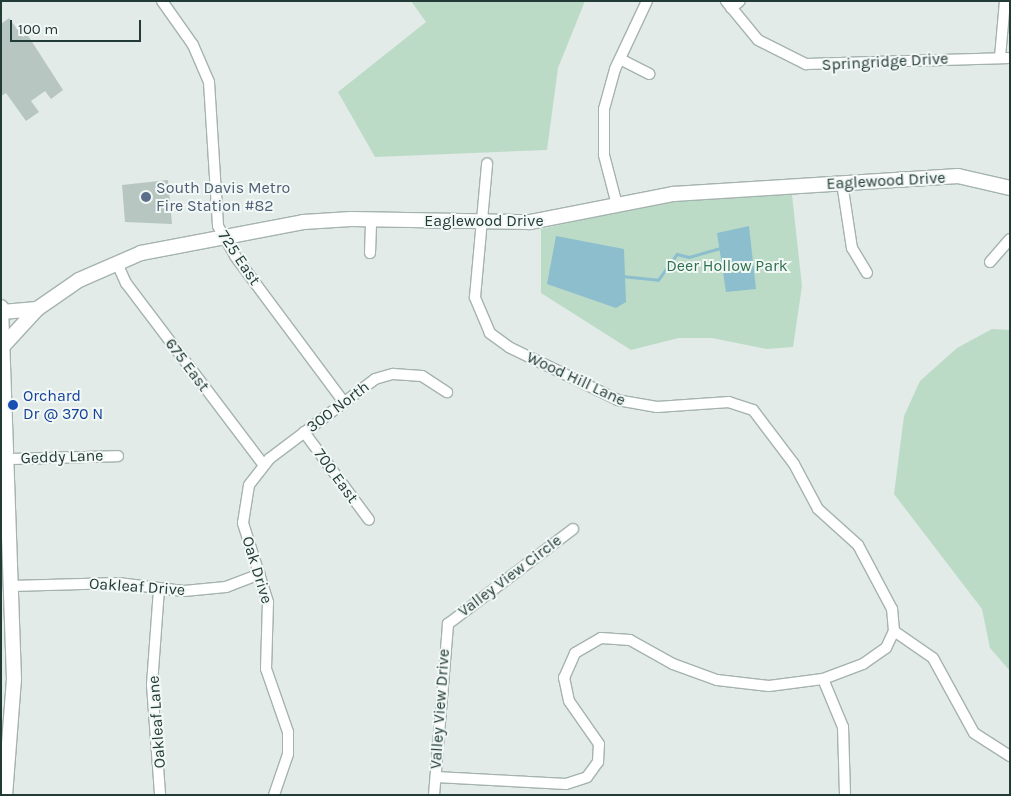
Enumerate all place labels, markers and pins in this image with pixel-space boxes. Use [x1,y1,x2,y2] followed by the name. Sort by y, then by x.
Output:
[156,178,290,216] place label: South Davis Metro Fire Station #82
[140,191,152,203] marker: South Davis Metro Fire Station #82
[23,386,103,424] place label: Orchard Dr @ 370 N
[7,399,19,411] marker: Orchard Dr @ 370 N

